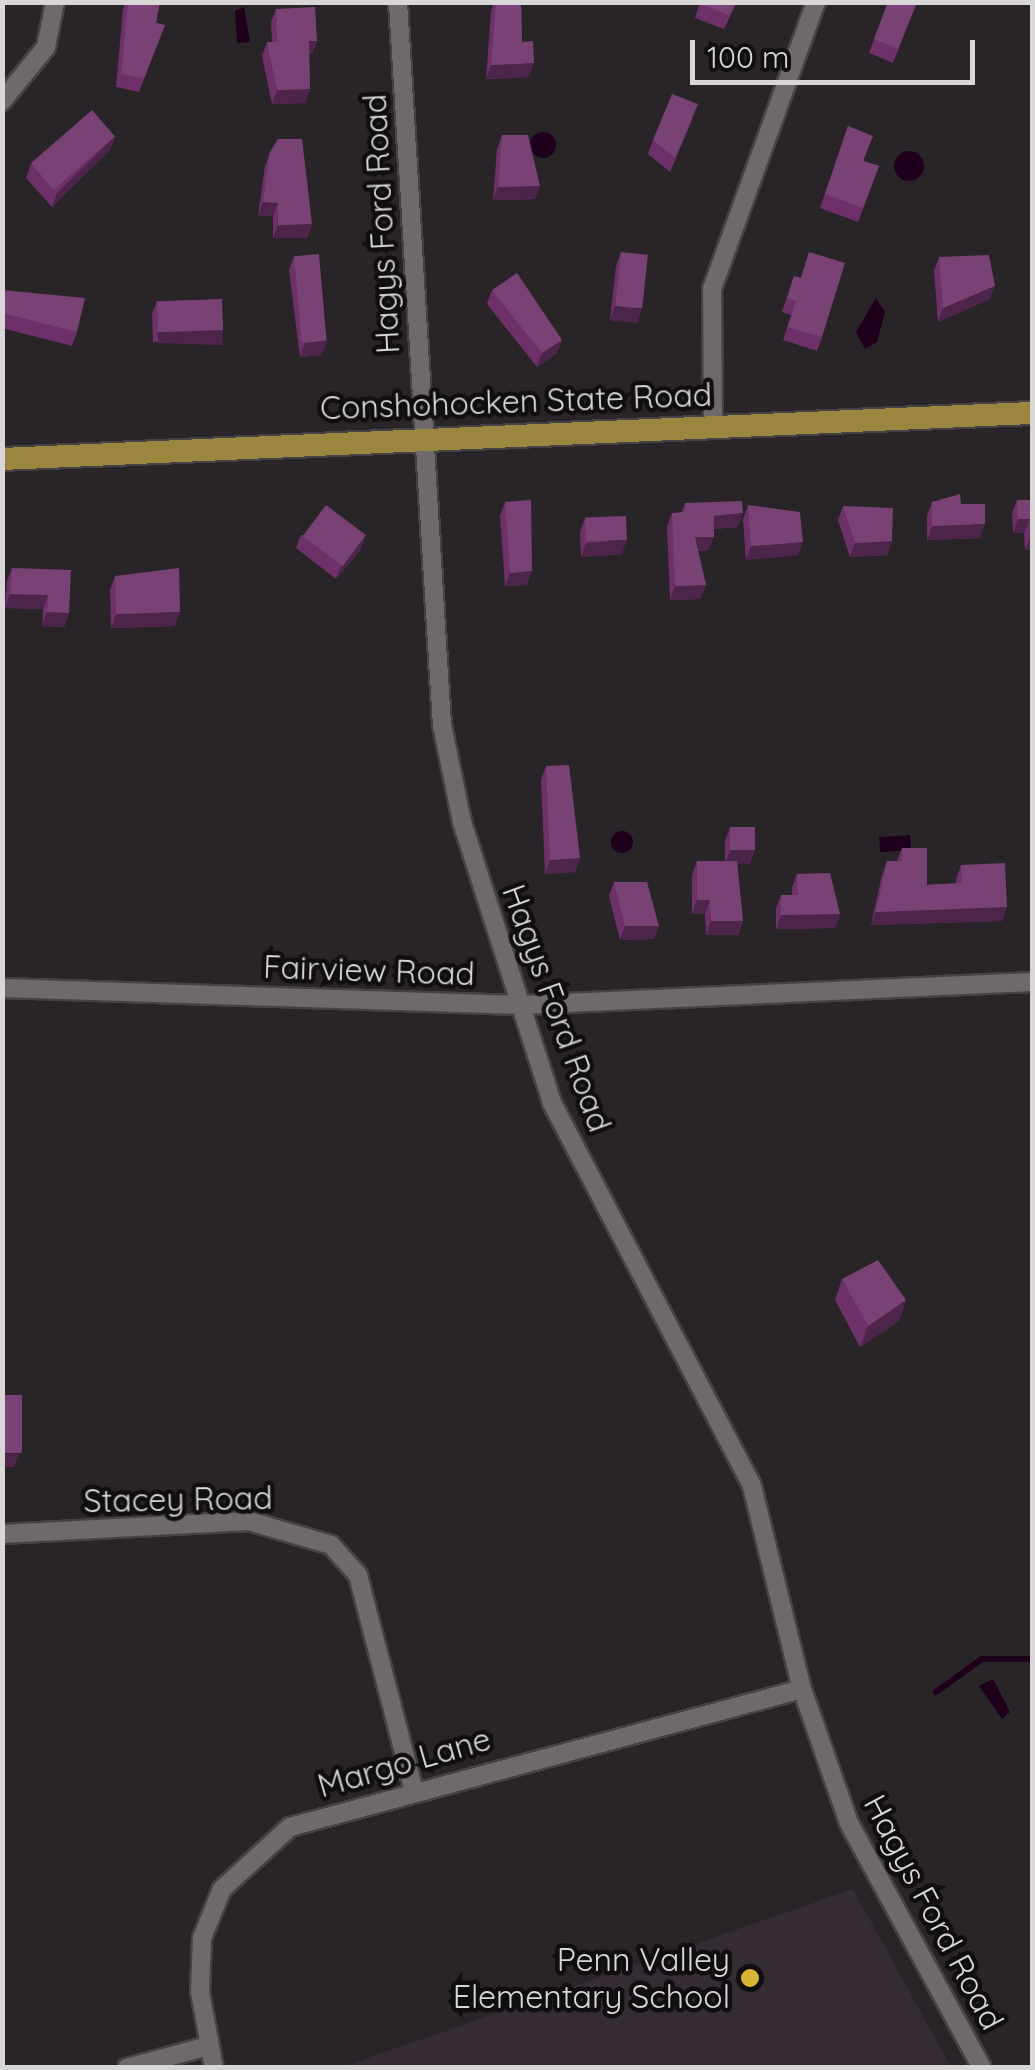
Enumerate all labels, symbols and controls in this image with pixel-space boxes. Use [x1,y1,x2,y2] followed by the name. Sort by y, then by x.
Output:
[695,20,980,82] scale bar
[707,38,789,76] text: 100 m
[355,93,407,355] street label: Hagys Ford Road
[319,375,713,427] street label: Conshohocken State Road
[494,879,620,1137] street label: Hagys Ford Road
[263,947,475,993] street label: Fairview Road
[83,1478,273,1520] street label: Stacey Road
[313,1719,495,1805] street label: Margo Lane
[856,1788,1012,2036] street label: Hagys Ford Road
[453,1941,730,2016] place label: Penn Valley Elementary School
[739,1967,761,1989] marker: Penn Valley Elementary School

